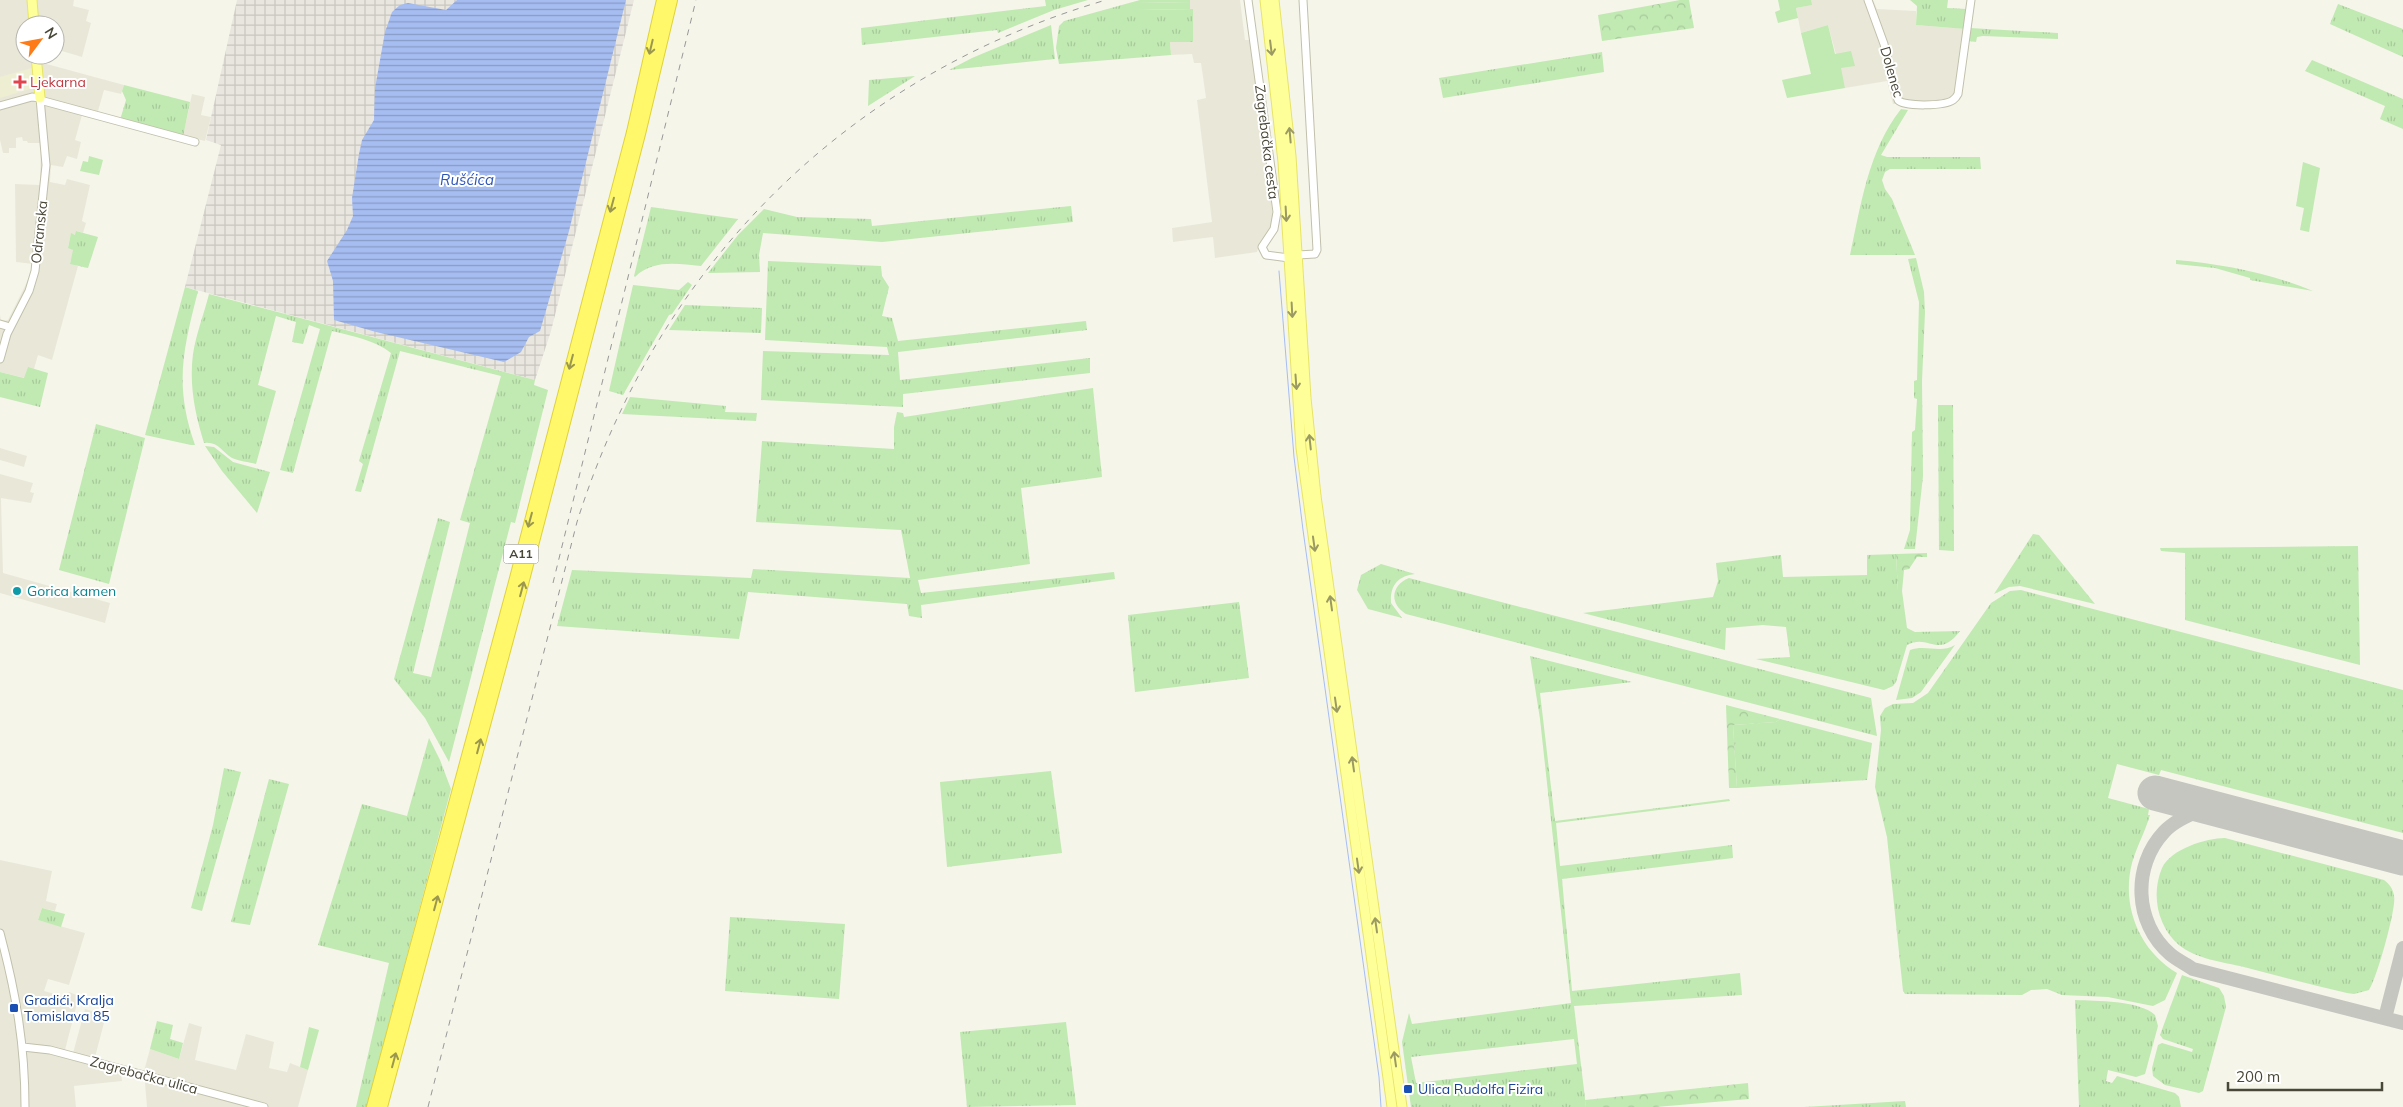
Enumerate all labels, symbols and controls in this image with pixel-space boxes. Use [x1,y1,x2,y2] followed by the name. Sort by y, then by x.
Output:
[15,15,65,65] north arrow
[41,24,61,42] text: N
[646,39,655,55] one-way arrow
[1266,40,1276,56] one-way arrow
[1876,44,1908,100] street label: Dolenec
[30,73,86,91] place label: Ljekarna
[14,76,26,88] marker: Ljekarna
[1251,84,1283,200] street label: Zagrebačka cesta
[1285,127,1294,143] one-way arrow
[440,170,494,189] water label: Rušćica
[607,197,617,213] one-way arrow
[27,200,51,264] street label: Odranska
[1282,205,1291,221] one-way arrow
[1287,302,1296,318] one-way arrow
[566,354,575,370] one-way arrow
[1291,374,1300,390] one-way arrow
[1305,434,1315,450] one-way arrow
[525,511,534,527] one-way arrow
[1309,535,1319,551] one-way arrow
[504,544,538,564] road number: A11
[27,582,116,600] place label: Gorica kamen
[517,582,527,598] one-way arrow
[11,585,23,597] marker: Gorica kamen
[1326,595,1336,611] one-way arrow
[1331,696,1341,712] one-way arrow
[475,739,484,755] one-way arrow
[1348,756,1358,772] one-way arrow
[1353,857,1363,873] one-way arrow
[432,895,442,911] one-way arrow
[1371,917,1381,933] one-way arrow
[24,991,114,1025] place label: Gradići, Kralja Tomislava 85
[8,1002,20,1014] marker: Gradići, Kralja Tomislava 85
[1390,1051,1400,1067] one-way arrow
[88,1052,200,1098] street label: Zagrebačka ulica
[390,1052,399,1068] one-way arrow
[2228,1060,2382,1092] scale bar
[2236,1067,2280,1086] text: 200 m
[1418,1080,1543,1098] place label: Ulica Rudolfa Fizira
[1402,1083,1414,1095] marker: Ulica Rudolfa Fizira

